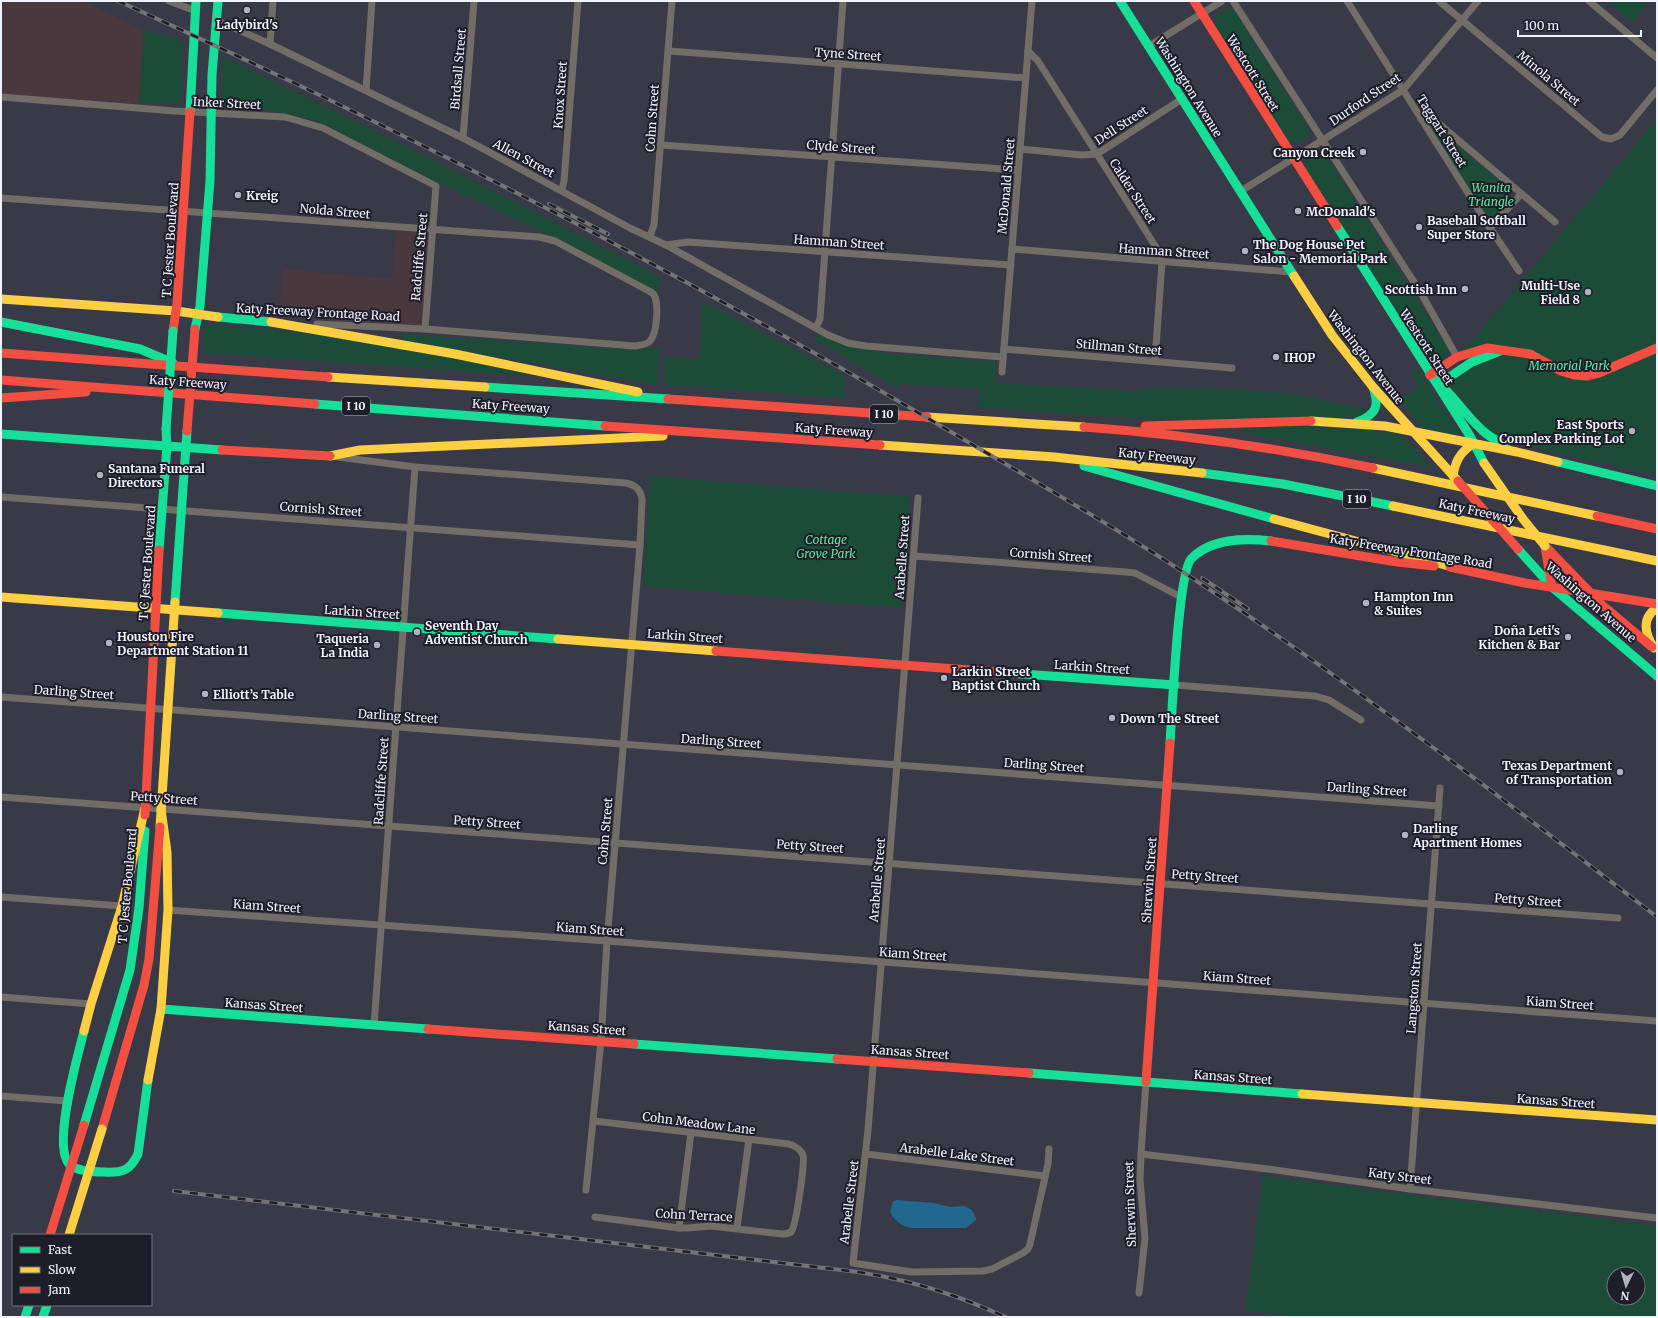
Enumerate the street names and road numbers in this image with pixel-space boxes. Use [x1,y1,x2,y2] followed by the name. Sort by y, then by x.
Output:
[447,27,469,110] street label: Birdsall Street
[1223,31,1283,114] street label: Westcott Street
[1152,33,1226,140] street label: Washington Avenue
[814,44,882,64] street label: Tyne Street
[1514,47,1584,109] street label: Minola Street
[550,60,570,129] street label: Knox Street
[1326,69,1404,128] street label: Durford Street
[642,83,662,152] street label: Cohn Street
[1414,92,1470,170] street label: Taggart Street
[192,94,262,112] street label: Inker Street
[1092,102,1151,148] street label: Dell Street
[490,135,558,181] street label: Allen Street
[806,137,876,157] street label: Clyde Street
[994,137,1018,235] street label: McDonald Street
[1106,156,1160,226] street label: Calder Street
[158,182,182,298] street label: T C Jester Boulevard
[299,200,371,222] street label: Nolda Street
[408,212,430,302] street label: Radcliffe Street
[793,231,885,253] street label: Hamman Street
[1118,240,1210,262] street label: Hamman Street
[236,300,400,324] street label: Katy Freeway Frontage Road
[1396,305,1457,388] street label: Westcott Street
[1324,306,1407,407] street label: Washington Avenue
[1075,336,1163,358] street label: Stillman Street
[149,372,227,392] street label: Katy Freeway
[472,396,550,416] street label: Katy Freeway
[342,397,370,415] road number: I 10
[870,405,898,423] road number: I 10
[795,420,873,440] street label: Katy Freeway
[1118,444,1196,468] street label: Katy Freeway
[1343,490,1371,508] road number: I 10
[1437,496,1517,526] street label: Katy Freeway
[279,499,363,519] street label: Cornish Street
[135,505,159,621] street label: T C Jester Boulevard
[891,514,912,601] street label: Arabelle Street
[1329,531,1493,571] street label: Katy Freeway Frontage Road
[1009,545,1093,565] street label: Cornish Street
[1542,558,1639,645] street label: Washington Avenue
[324,602,401,622] street label: Larkin Street
[647,626,724,646] street label: Larkin Street
[1054,657,1131,677] street label: Larkin Street
[33,682,115,702] street label: Darling Street
[357,706,439,726] street label: Darling Street
[680,731,762,751] street label: Darling Street
[370,736,392,826] street label: Radcliffe Street
[1003,755,1085,775] street label: Darling Street
[1326,779,1408,799] street label: Darling Street
[130,788,198,808] street label: Petty Street
[595,796,615,865] street label: Cohn Street
[453,812,521,832] street label: Petty Street
[114,828,140,944] street label: T C Jester Boulevard
[776,836,844,856] street label: Petty Street
[1139,836,1160,924] street label: Sherwin Street
[866,837,888,924] street label: Arabelle Street
[1171,866,1239,886] street label: Petty Street
[1494,890,1562,910] street label: Petty Street
[233,896,302,916] street label: Kiam Street
[556,919,625,939] street label: Kiam Street
[1403,941,1425,1034] street label: Langston Street
[879,944,948,964] street label: Kiam Street
[1203,968,1272,988] street label: Kiam Street
[1526,993,1595,1013] street label: Kiam Street
[224,995,304,1015] street label: Kansas Street
[547,1018,627,1038] street label: Kansas Street
[870,1042,950,1062] street label: Kansas Street
[1193,1067,1273,1087] street label: Kansas Street
[1516,1091,1596,1111] street label: Kansas Street
[642,1109,756,1137] street label: Cohn Meadow Lane
[898,1139,1016,1169] street label: Arabelle Lake Street
[836,1159,862,1246] street label: Arabelle Street
[1121,1160,1139,1247] street label: Sherwin Street
[1367,1165,1433,1187] street label: Katy Street
[655,1205,733,1225] street label: Cohn Terrace

